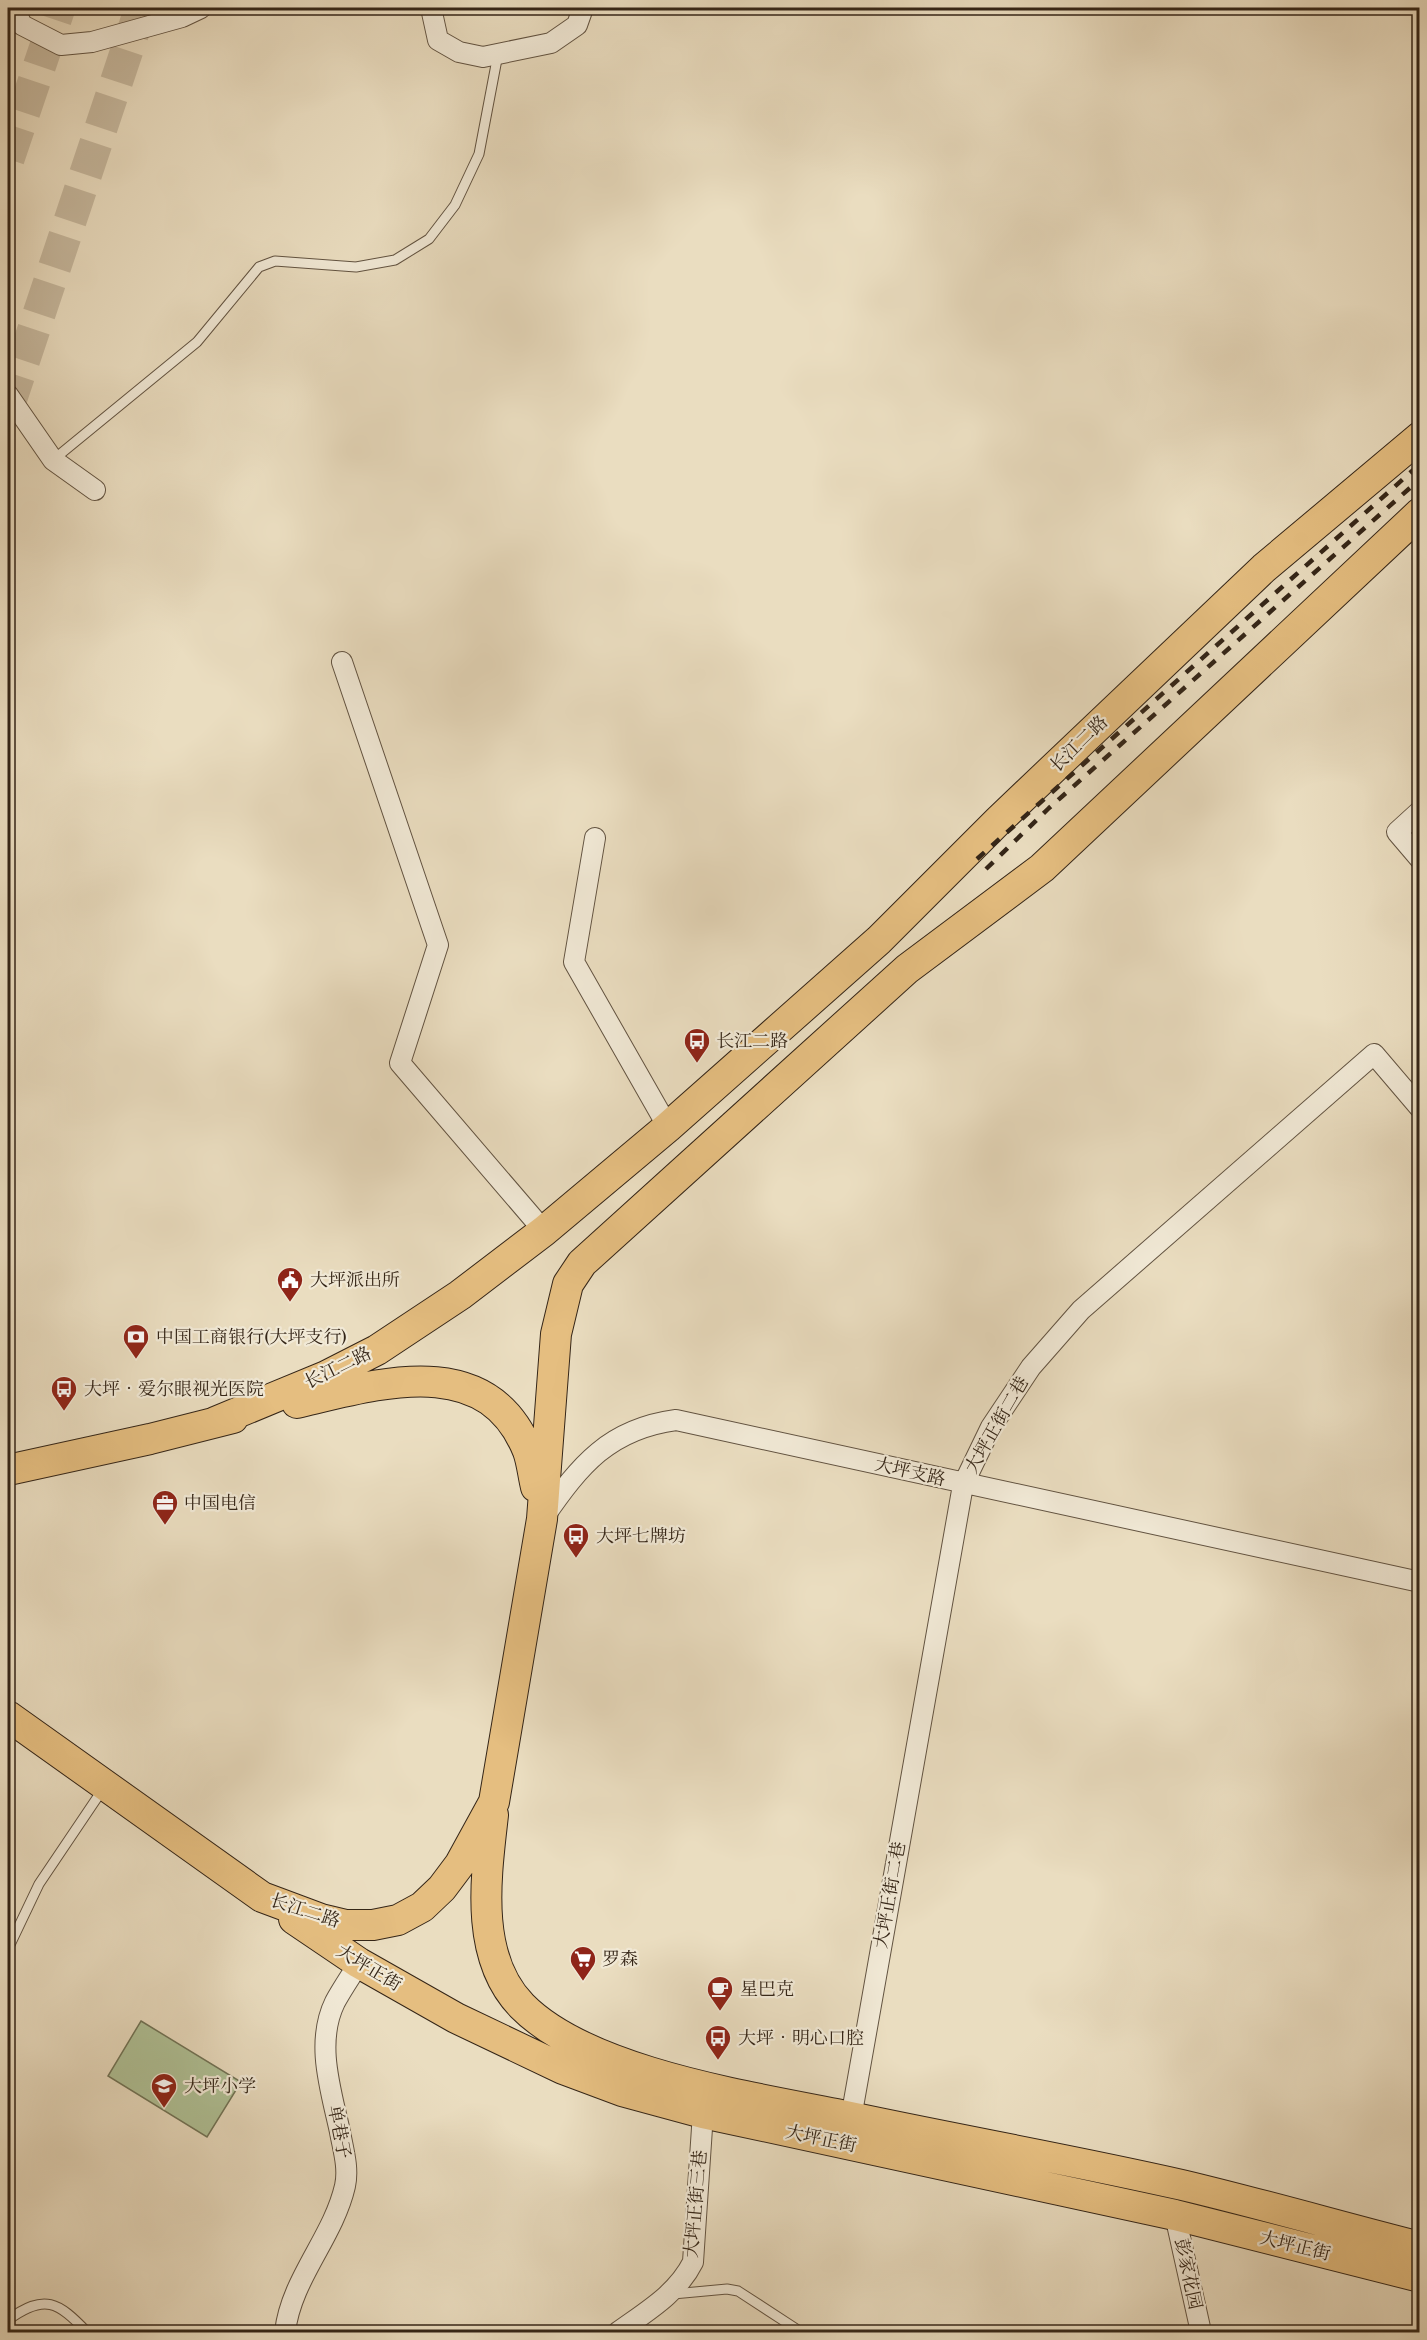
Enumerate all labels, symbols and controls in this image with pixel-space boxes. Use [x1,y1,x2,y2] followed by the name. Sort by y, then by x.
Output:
[1045,711,1113,777] street label: 长江二路
[682,1026,712,1064] bus stop icon: 长江二路
[716,1030,788,1053] place label: 长江二路
[275,1265,305,1303] public building icon: 大坪派出所
[310,1269,400,1292] place label: 大坪派出所
[121,1322,151,1360] bank icon: 中国工商银行(大坪支行)
[156,1326,347,1349] place label: 中国工商银行(大坪支行)
[301,1342,375,1394] street label: 长江二路
[960,1372,1034,1478] street label: 大坪正街二巷
[49,1374,79,1412] bus stop icon: 大坪‧爱尔眼视光医院
[84,1378,264,1401] place label: 大坪‧爱尔眼视光医院
[872,1453,948,1491] street label: 大坪支路
[150,1488,180,1526] office icon: 中国电信
[184,1492,256,1515] place label: 中国电信
[561,1521,591,1559] bus stop icon: 大坪七牌坊
[596,1525,686,1548] place label: 大坪七牌坊
[869,1840,911,1950] street label: 大坪正街二巷
[267,1889,343,1933] street label: 长江二路
[332,1940,406,1996] street label: 大坪正街
[568,1944,598,1982] supermarket icon: 罗森
[602,1948,638,1971] place label: 罗森
[705,1974,735,2012] cafe icon: 星巴克
[740,1978,794,2001] place label: 星巴克
[703,2023,733,2061] bus stop icon: 大坪‧明心口腔
[738,2027,864,2050] place label: 大坪‧明心口腔
[149,2071,179,2109] school or university icon: 大坪小学
[184,2075,256,2098] place label: 大坪小学
[323,2103,355,2161] street label: 单巷子
[783,2120,859,2158] street label: 大坪正街
[680,2149,712,2259] street label: 大坪正街三巷
[1257,2226,1333,2266] street label: 大坪正街
[1169,2236,1207,2312] street label: 彭家花园

